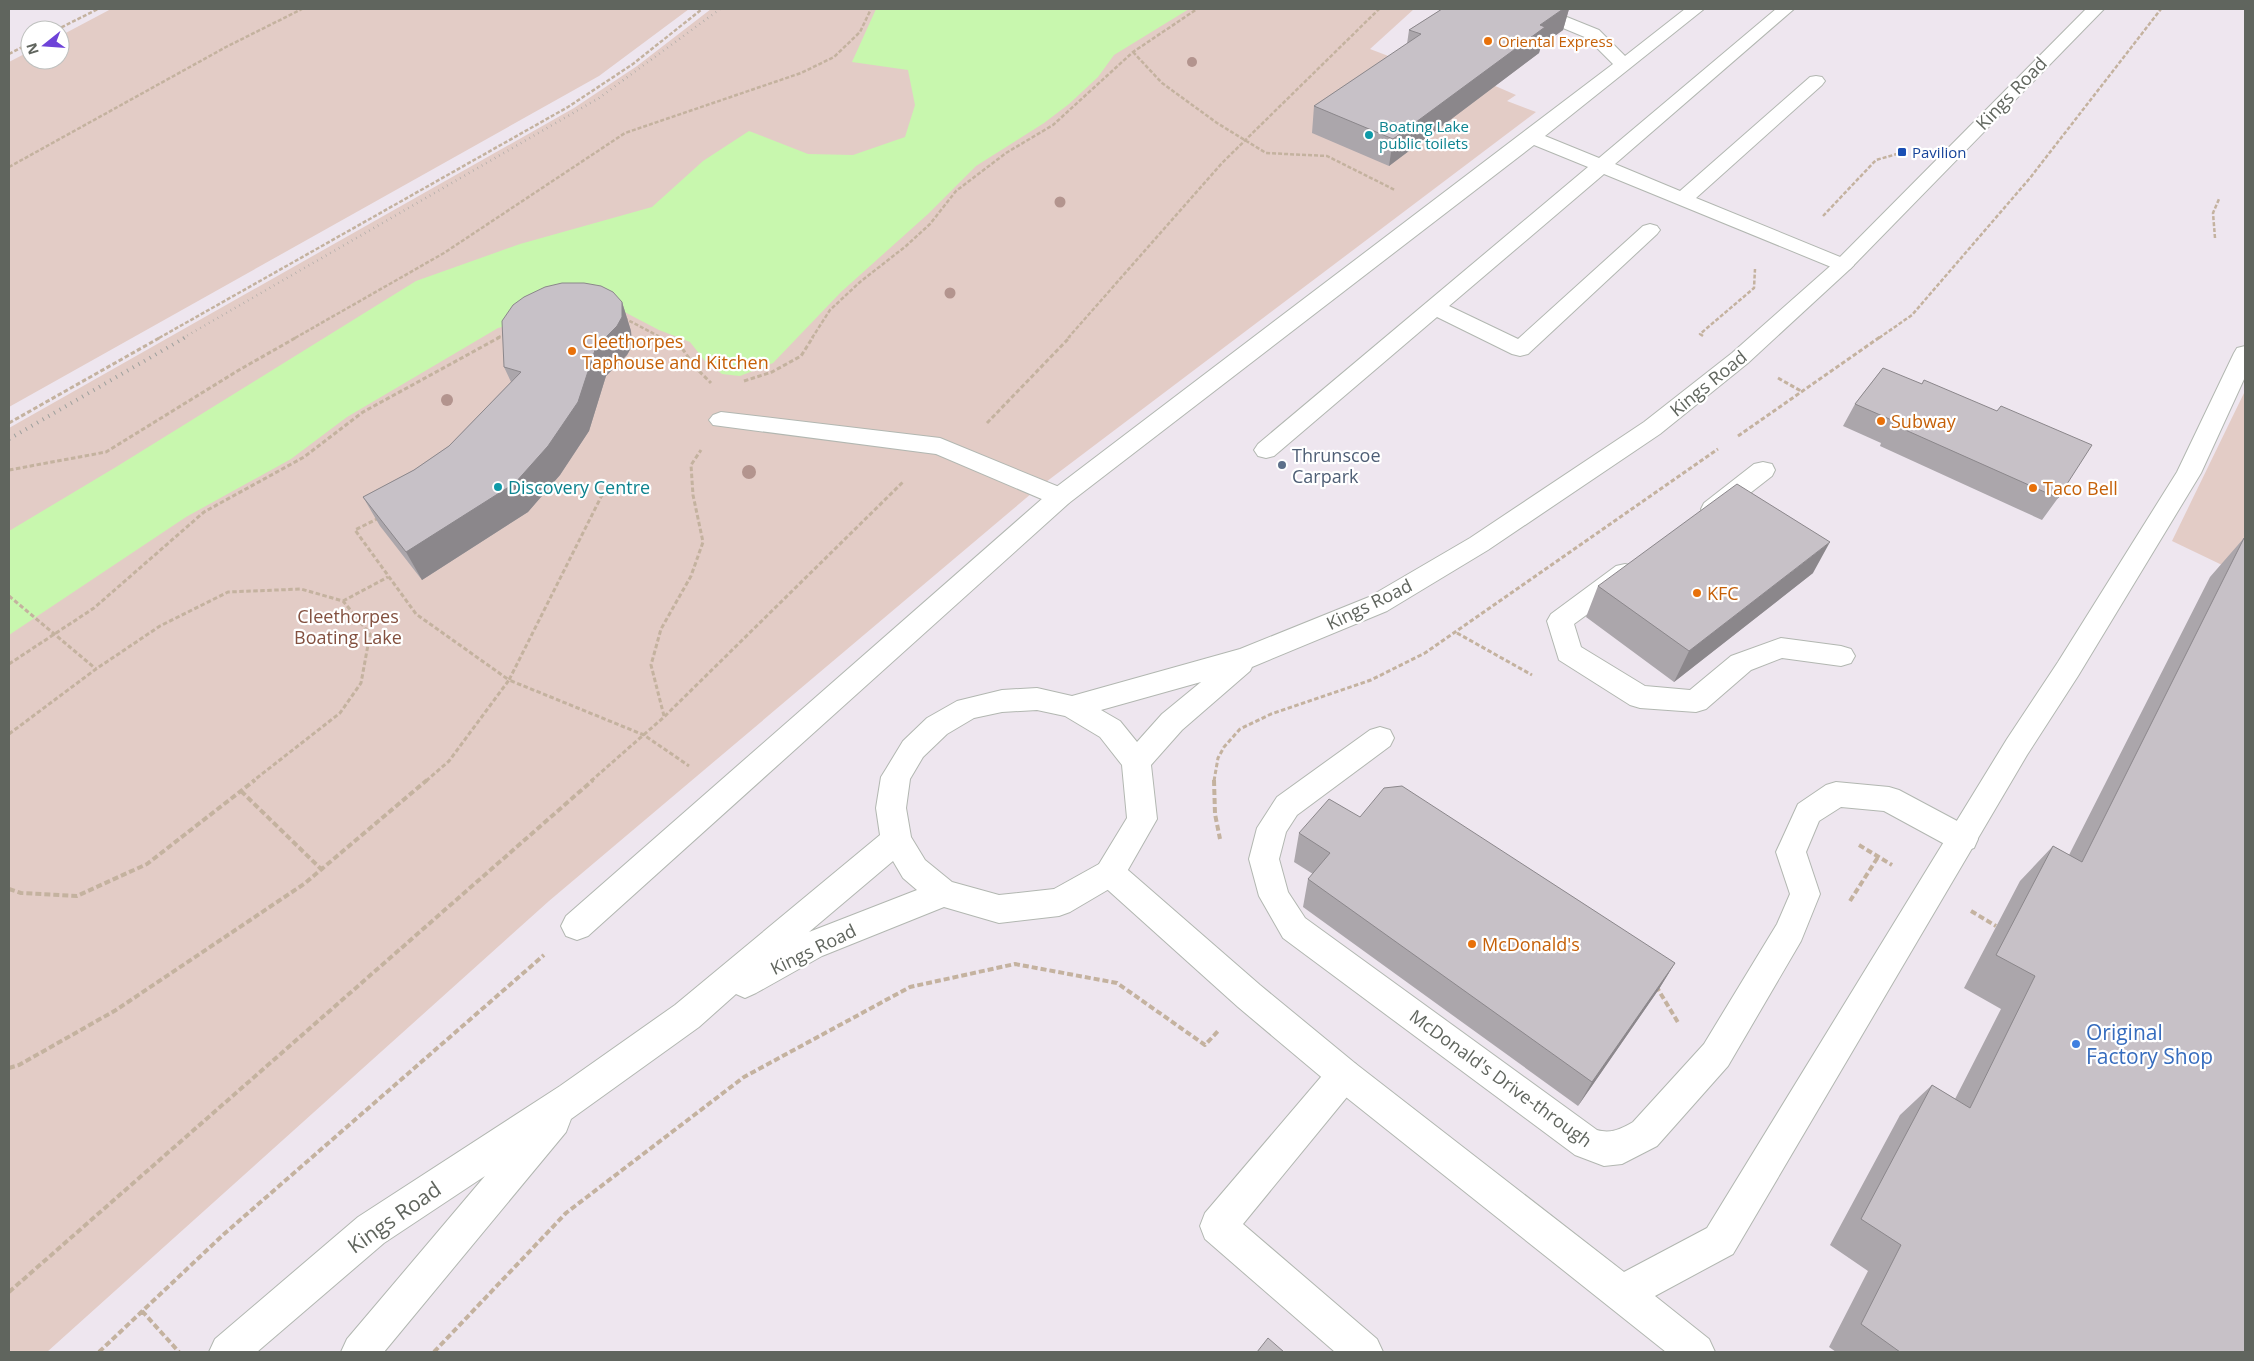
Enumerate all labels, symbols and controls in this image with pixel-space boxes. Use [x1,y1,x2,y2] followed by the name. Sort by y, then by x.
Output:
[20,20,70,70] north arrow
[1498,31,1613,51] place label: Oriental Express
[1482,35,1494,47] marker: Oriental Express
[21,41,43,57] text: N
[1970,51,2052,135] street label: Kings Road
[1379,116,1469,153] place label: Boating Lake public toilets
[1363,129,1375,141] marker: Boating Lake public toilets
[1912,142,1966,162] place label: Pavilion
[1896,146,1908,158] marker: Pavilion
[582,329,769,374] place label: Cleethorpes Taphouse and Kitchen
[566,345,578,357] marker: Cleethorpes Taphouse and Kitchen
[1664,345,1752,421] street label: Kings Road
[1891,409,1957,433] place label: Subway
[1875,415,1887,427] marker: Subway
[1292,443,1381,488] place label: Thrunscoe Carpark
[1276,459,1288,471] marker: Thrunscoe Carpark
[508,475,650,499] place label: Discovery Centre
[2043,476,2118,500] place label: Taco Bell
[492,481,504,493] marker: Discovery Centre
[2027,482,2039,494] marker: Taco Bell
[1322,573,1416,635] street label: Kings Road
[1707,581,1739,605] place label: KFC
[1691,587,1703,599] marker: KFC
[294,604,402,649] park label: Cleethorpes Boating Lake
[766,918,860,980] street label: Kings Road
[1482,932,1580,956] place label: McDonald's
[1466,938,1478,950] marker: McDonald's
[1405,1004,1597,1152] street label: McDonald's Drive-through
[2086,1018,2213,1070] place label: Original Factory Shop
[2070,1038,2082,1050] marker: Original Factory Shop
[342,1175,446,1259] street label: Kings Road

